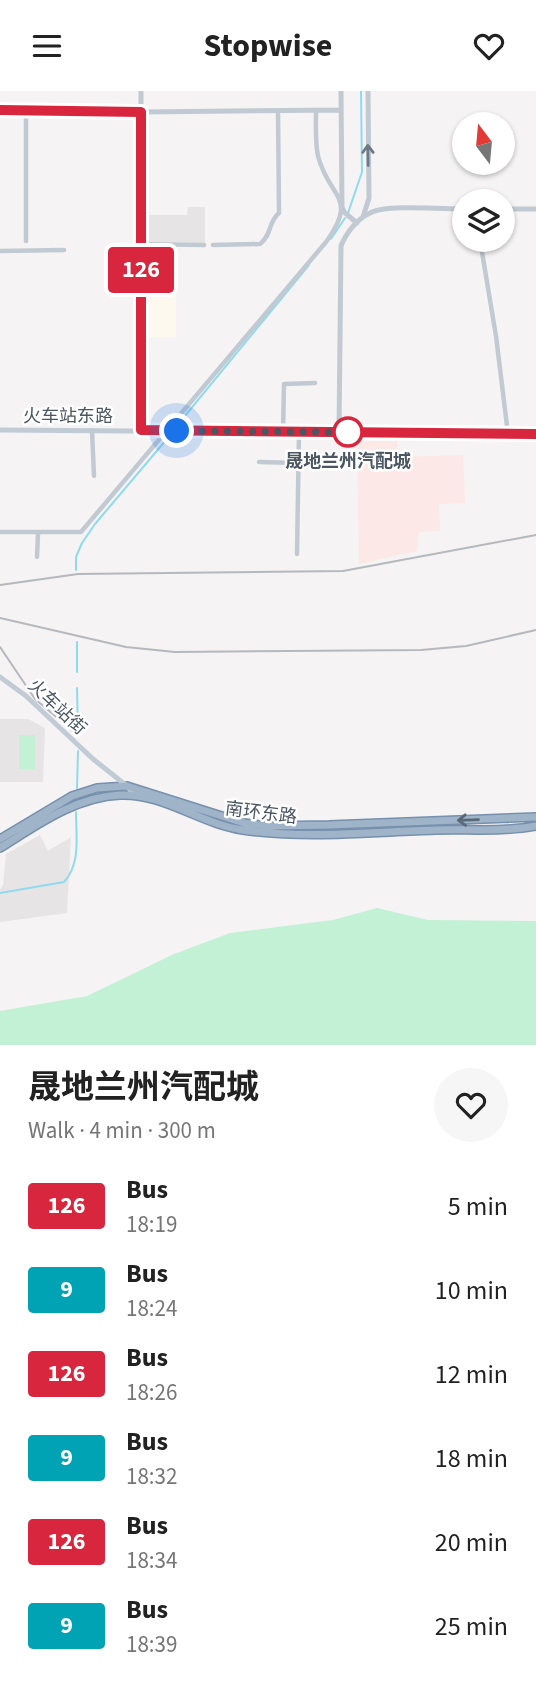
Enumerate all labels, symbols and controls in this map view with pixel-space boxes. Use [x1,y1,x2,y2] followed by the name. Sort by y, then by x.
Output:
[204,23,332,69] text: Stopwise
[28,27,66,65] icon: menu
[470,27,508,65] icon: heart
[452,112,514,175] north arrow
[452,112,515,252] map controls
[361,144,375,167] one-way arrow
[452,189,515,252] button: layers
[101,247,181,293] line badge: 126
[122,252,160,287] text: 126
[23,404,113,429] street label: 火车站东路
[159,413,194,448] your location
[333,417,363,447] marker: 晟地兰州汽配城
[285,449,411,474] place label: 晟地兰州汽配城
[22,673,92,741] street label: 火车站街
[224,796,298,830] street label: 南环东路
[457,814,480,827] one-way arrow
[28,1064,259,1111] text: 晟地兰州汽配城
[434,1068,508,1142] button: heart
[28,1114,216,1147] text: Walk · 4 min · 300 m
[126,1171,168,1208] text: Bus
[47,1188,86,1223] text: 126
[448,1188,508,1225] text: 5 min
[126,1208,177,1241] text: 18:19
[126,1255,168,1292] text: Bus
[60,1272,73,1307] text: 9
[435,1272,508,1309] text: 10 min
[126,1292,177,1325] text: 18:24
[126,1339,168,1376] text: Bus
[47,1356,86,1391] text: 126
[435,1356,508,1393] text: 12 min
[126,1376,177,1409] text: 18:26
[126,1423,168,1460] text: Bus
[60,1440,73,1475] text: 9
[435,1440,508,1477] text: 18 min
[126,1460,177,1493] text: 18:32
[126,1507,168,1544] text: Bus
[47,1524,86,1559] text: 126
[435,1524,508,1561] text: 20 min
[126,1544,177,1577] text: 18:34
[126,1591,168,1628] text: Bus
[60,1608,73,1643] text: 9
[435,1608,508,1645] text: 25 min
[126,1628,177,1661] text: 18:39

